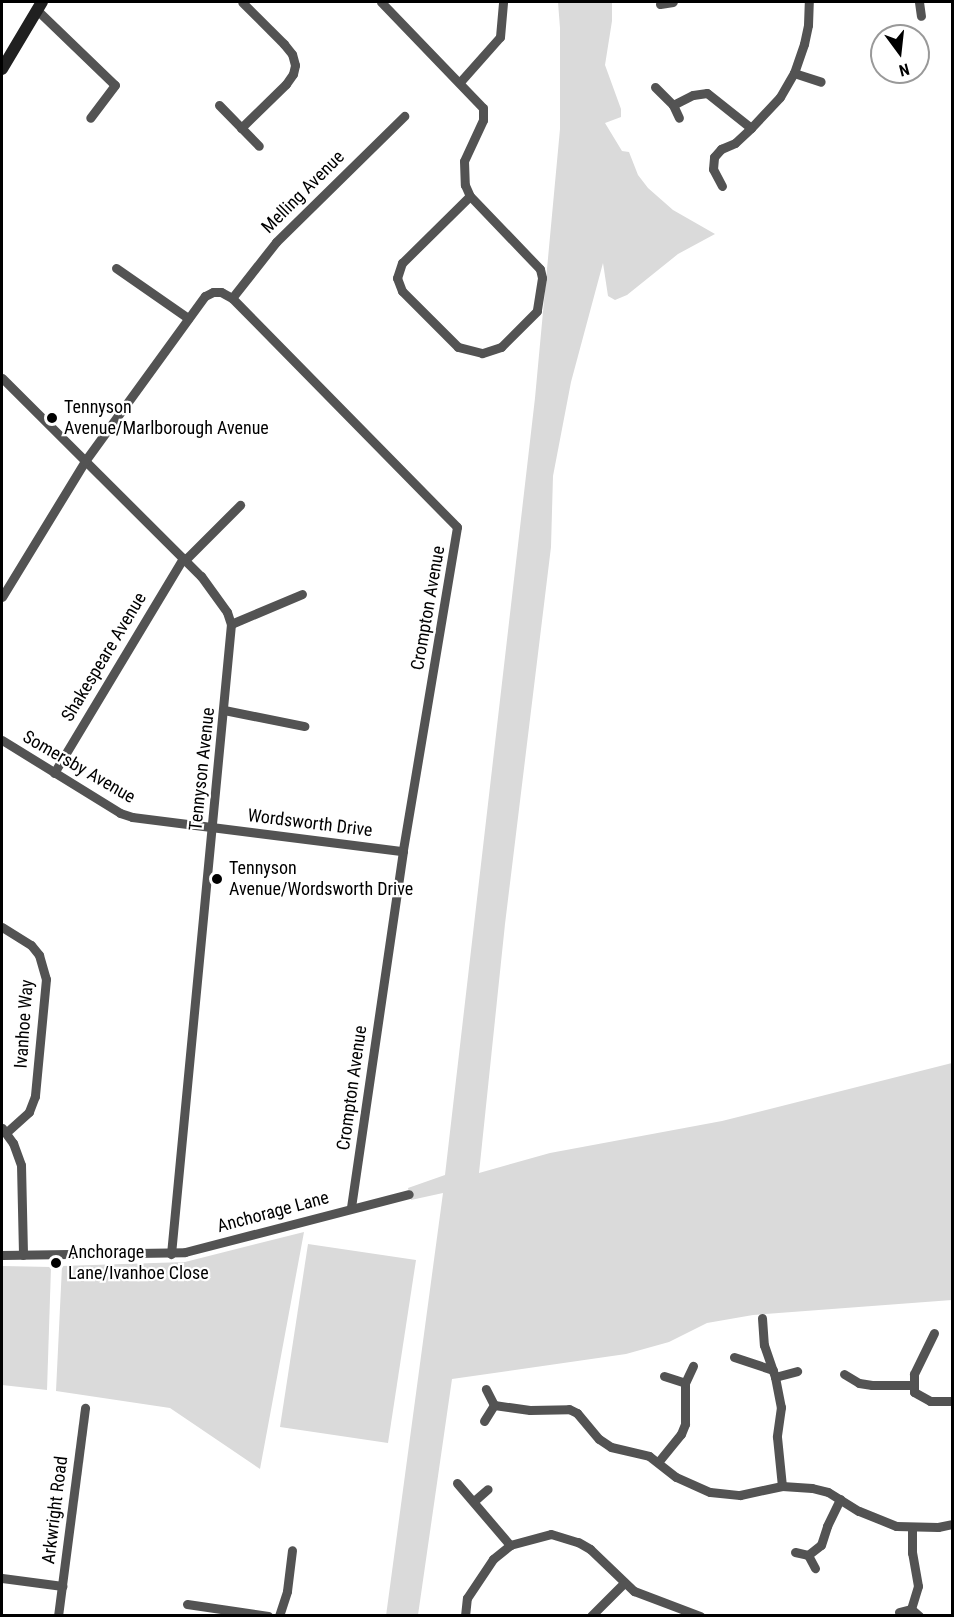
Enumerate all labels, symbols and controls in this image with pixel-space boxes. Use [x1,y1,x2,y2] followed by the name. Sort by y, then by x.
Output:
[870,24,930,84] north arrow
[897,59,911,80] text: N
[257,146,349,238] street label: Melling Avenue
[64,397,269,440] place label: Tennyson Avenue/Marlborough Avenue
[45,411,59,425] marker: Tennyson Avenue/Marlborough Avenue
[406,544,450,672] street label: Crompton Avenue
[57,588,151,726] street label: Shakespeare Avenue
[185,706,219,832] street label: Tennyson Avenue
[19,726,139,808] street label: Somersby Avenue
[246,805,374,841] street label: Wordsworth Drive
[229,858,413,900] place label: Tennyson Avenue/Wordsworth Drive
[210,872,224,886] marker: Tennyson Avenue/Wordsworth Drive
[10,979,38,1069] street label: Ivanhoe Way
[333,1024,371,1152] street label: Crompton Avenue
[215,1187,331,1237] street label: Anchorage Lane
[68,1242,209,1284] place label: Anchorage Lane/Ivanhoe Close
[49,1256,63,1270] marker: Anchorage Lane/Ivanhoe Close
[38,1455,72,1565] street label: Arkwright Road

